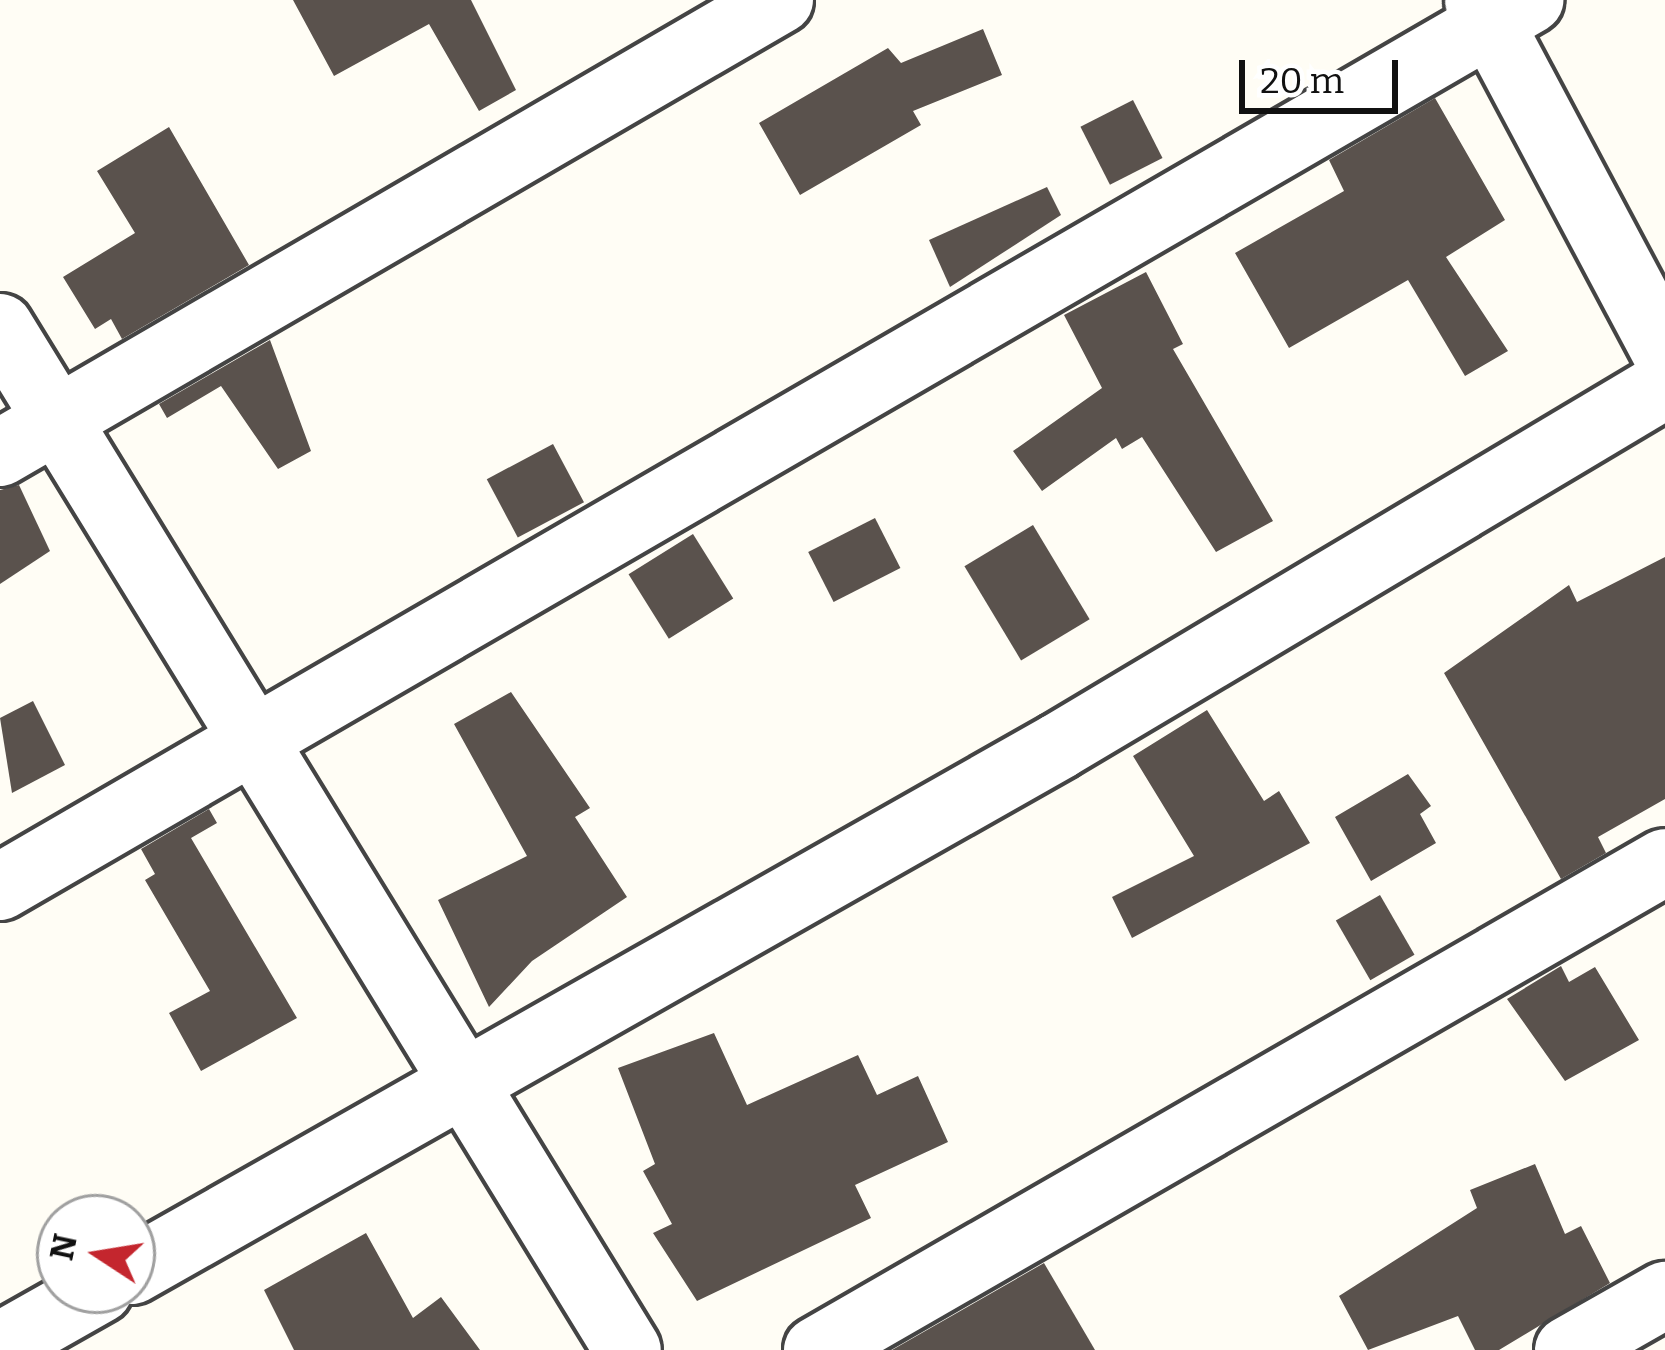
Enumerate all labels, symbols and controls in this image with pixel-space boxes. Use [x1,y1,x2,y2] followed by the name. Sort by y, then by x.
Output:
[1245,36,1404,110] scale bar
[1260,59,1344,103] text: 20 m
[36,1194,156,1314] north arrow
[42,1231,86,1264] text: N

